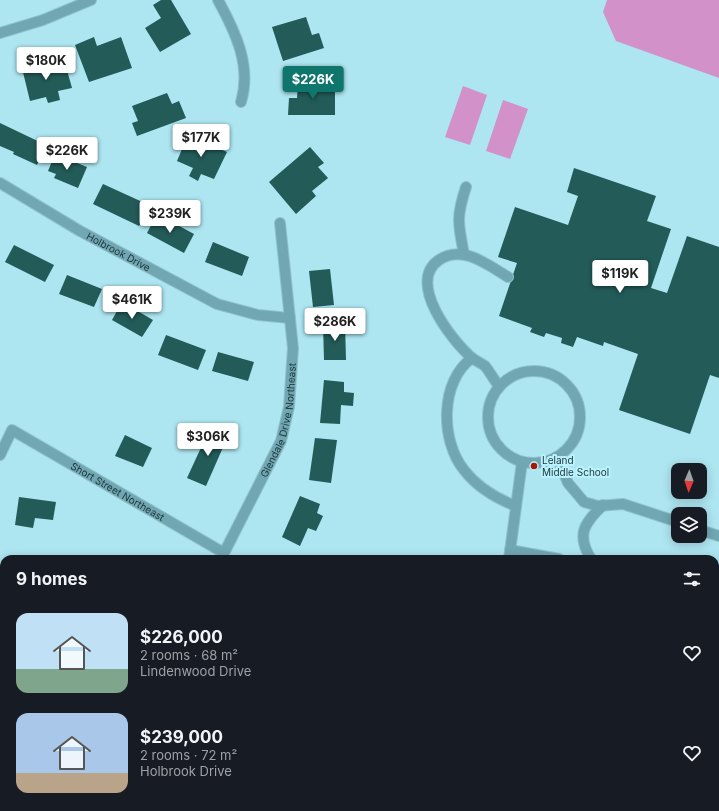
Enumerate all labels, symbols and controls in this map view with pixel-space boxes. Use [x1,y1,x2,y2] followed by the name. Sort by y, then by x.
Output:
[18,47,74,81] pin: $180K
[26,52,66,68] text: $180K
[285,66,341,100] pin: $226K
[292,71,334,87] text: $226K
[173,124,229,158] pin: $177K
[182,129,220,145] text: $177K
[39,137,95,171] pin: $226K
[46,142,88,158] text: $226K
[142,200,198,234] pin: $239K
[149,205,191,221] text: $239K
[85,230,153,274] street label: Holbrook Drive
[592,260,648,294] pin: $119K
[601,265,639,281] text: $119K
[104,286,160,320] pin: $461K
[112,291,152,307] text: $461K
[307,308,363,342] pin: $286K
[314,313,356,329] text: $286K
[258,362,298,479] street label: Glendale Drive Northeast
[180,423,236,457] pin: $306K
[186,428,230,444] text: $306K
[542,454,609,478] place label: Leland Middle School
[69,460,167,524] street label: Short Street Northeast
[529,461,539,471] marker: Leland Middle School
[671,463,707,499] north arrow
[671,463,707,543] map controls
[671,507,707,543] button: layers
[681,568,703,590] icon: filters
[16,569,87,589] text: 9 homes
[140,627,223,647] text: $226,000
[48,629,96,677] icon: home
[681,642,703,664] icon: heart
[140,647,238,663] text: 2 rooms · 68 m²
[140,663,251,679] text: Lindenwood Drive
[140,727,223,747] text: $239,000
[48,729,96,777] icon: home
[681,742,703,764] icon: heart
[140,747,237,763] text: 2 rooms · 72 m²
[140,763,232,779] text: Holbrook Drive

